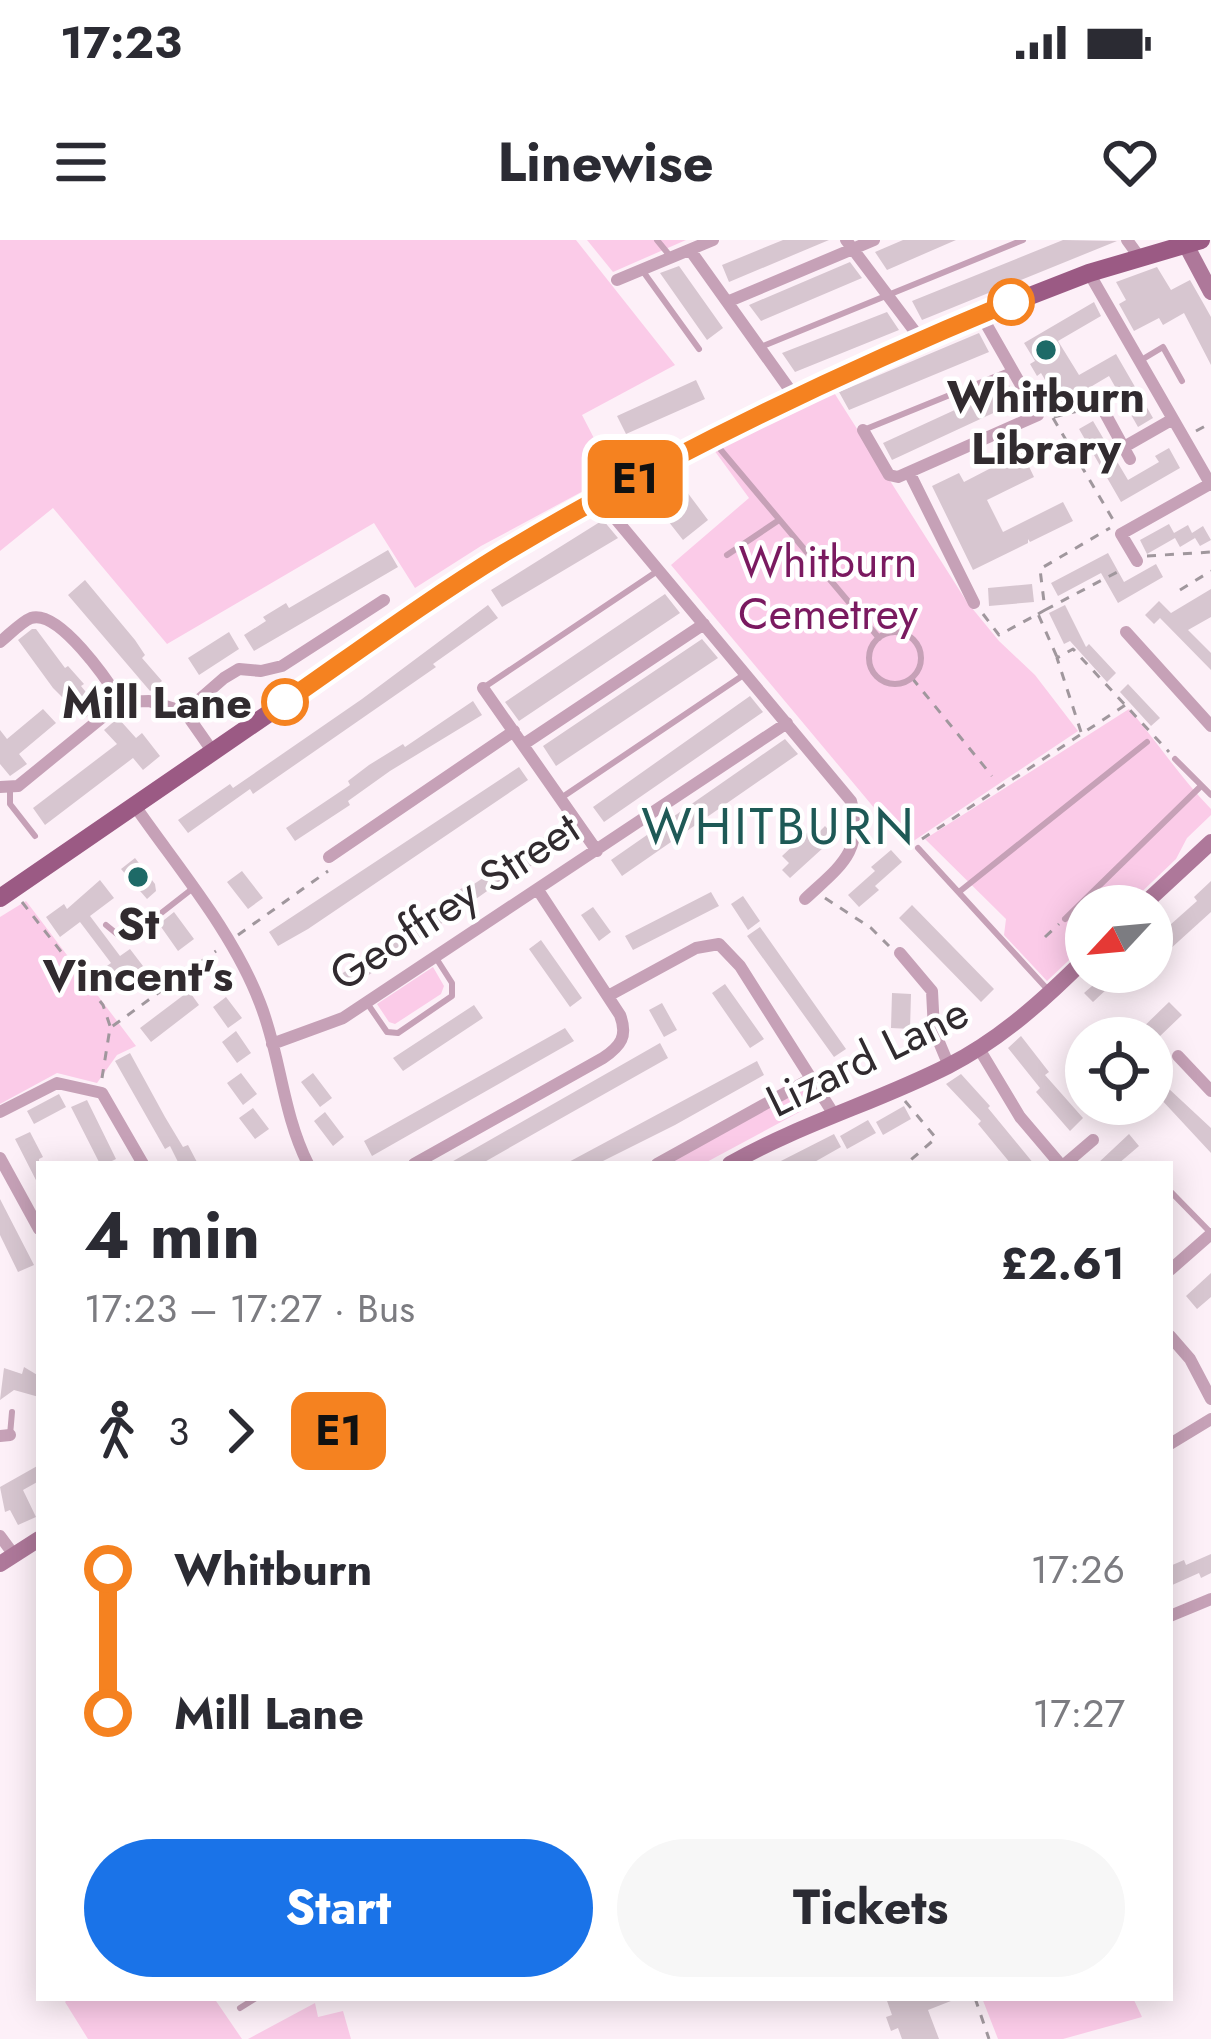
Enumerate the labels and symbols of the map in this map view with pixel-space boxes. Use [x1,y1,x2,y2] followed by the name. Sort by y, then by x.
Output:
[989,280,1033,324] unlabelled marker
[1033,337,1059,363] marker: Whitburn Library
[947,364,1145,481] place label: Whitburn Library
[581,440,689,518] line badge: E1
[738,529,918,646] park label: Whitburn Cemetrey
[62,670,252,735] place label: Mill Lane
[263,680,307,724] marker: Mill Lane
[641,789,917,863] district label: WHITBURN
[317,796,592,1007] street label: Geoffrey Street
[125,864,151,890] marker: St Vincent’s
[1065,885,1173,993] north arrow
[42,891,233,1008] place label: St Vincent’s
[755,980,979,1133] street label: Lizard Lane

